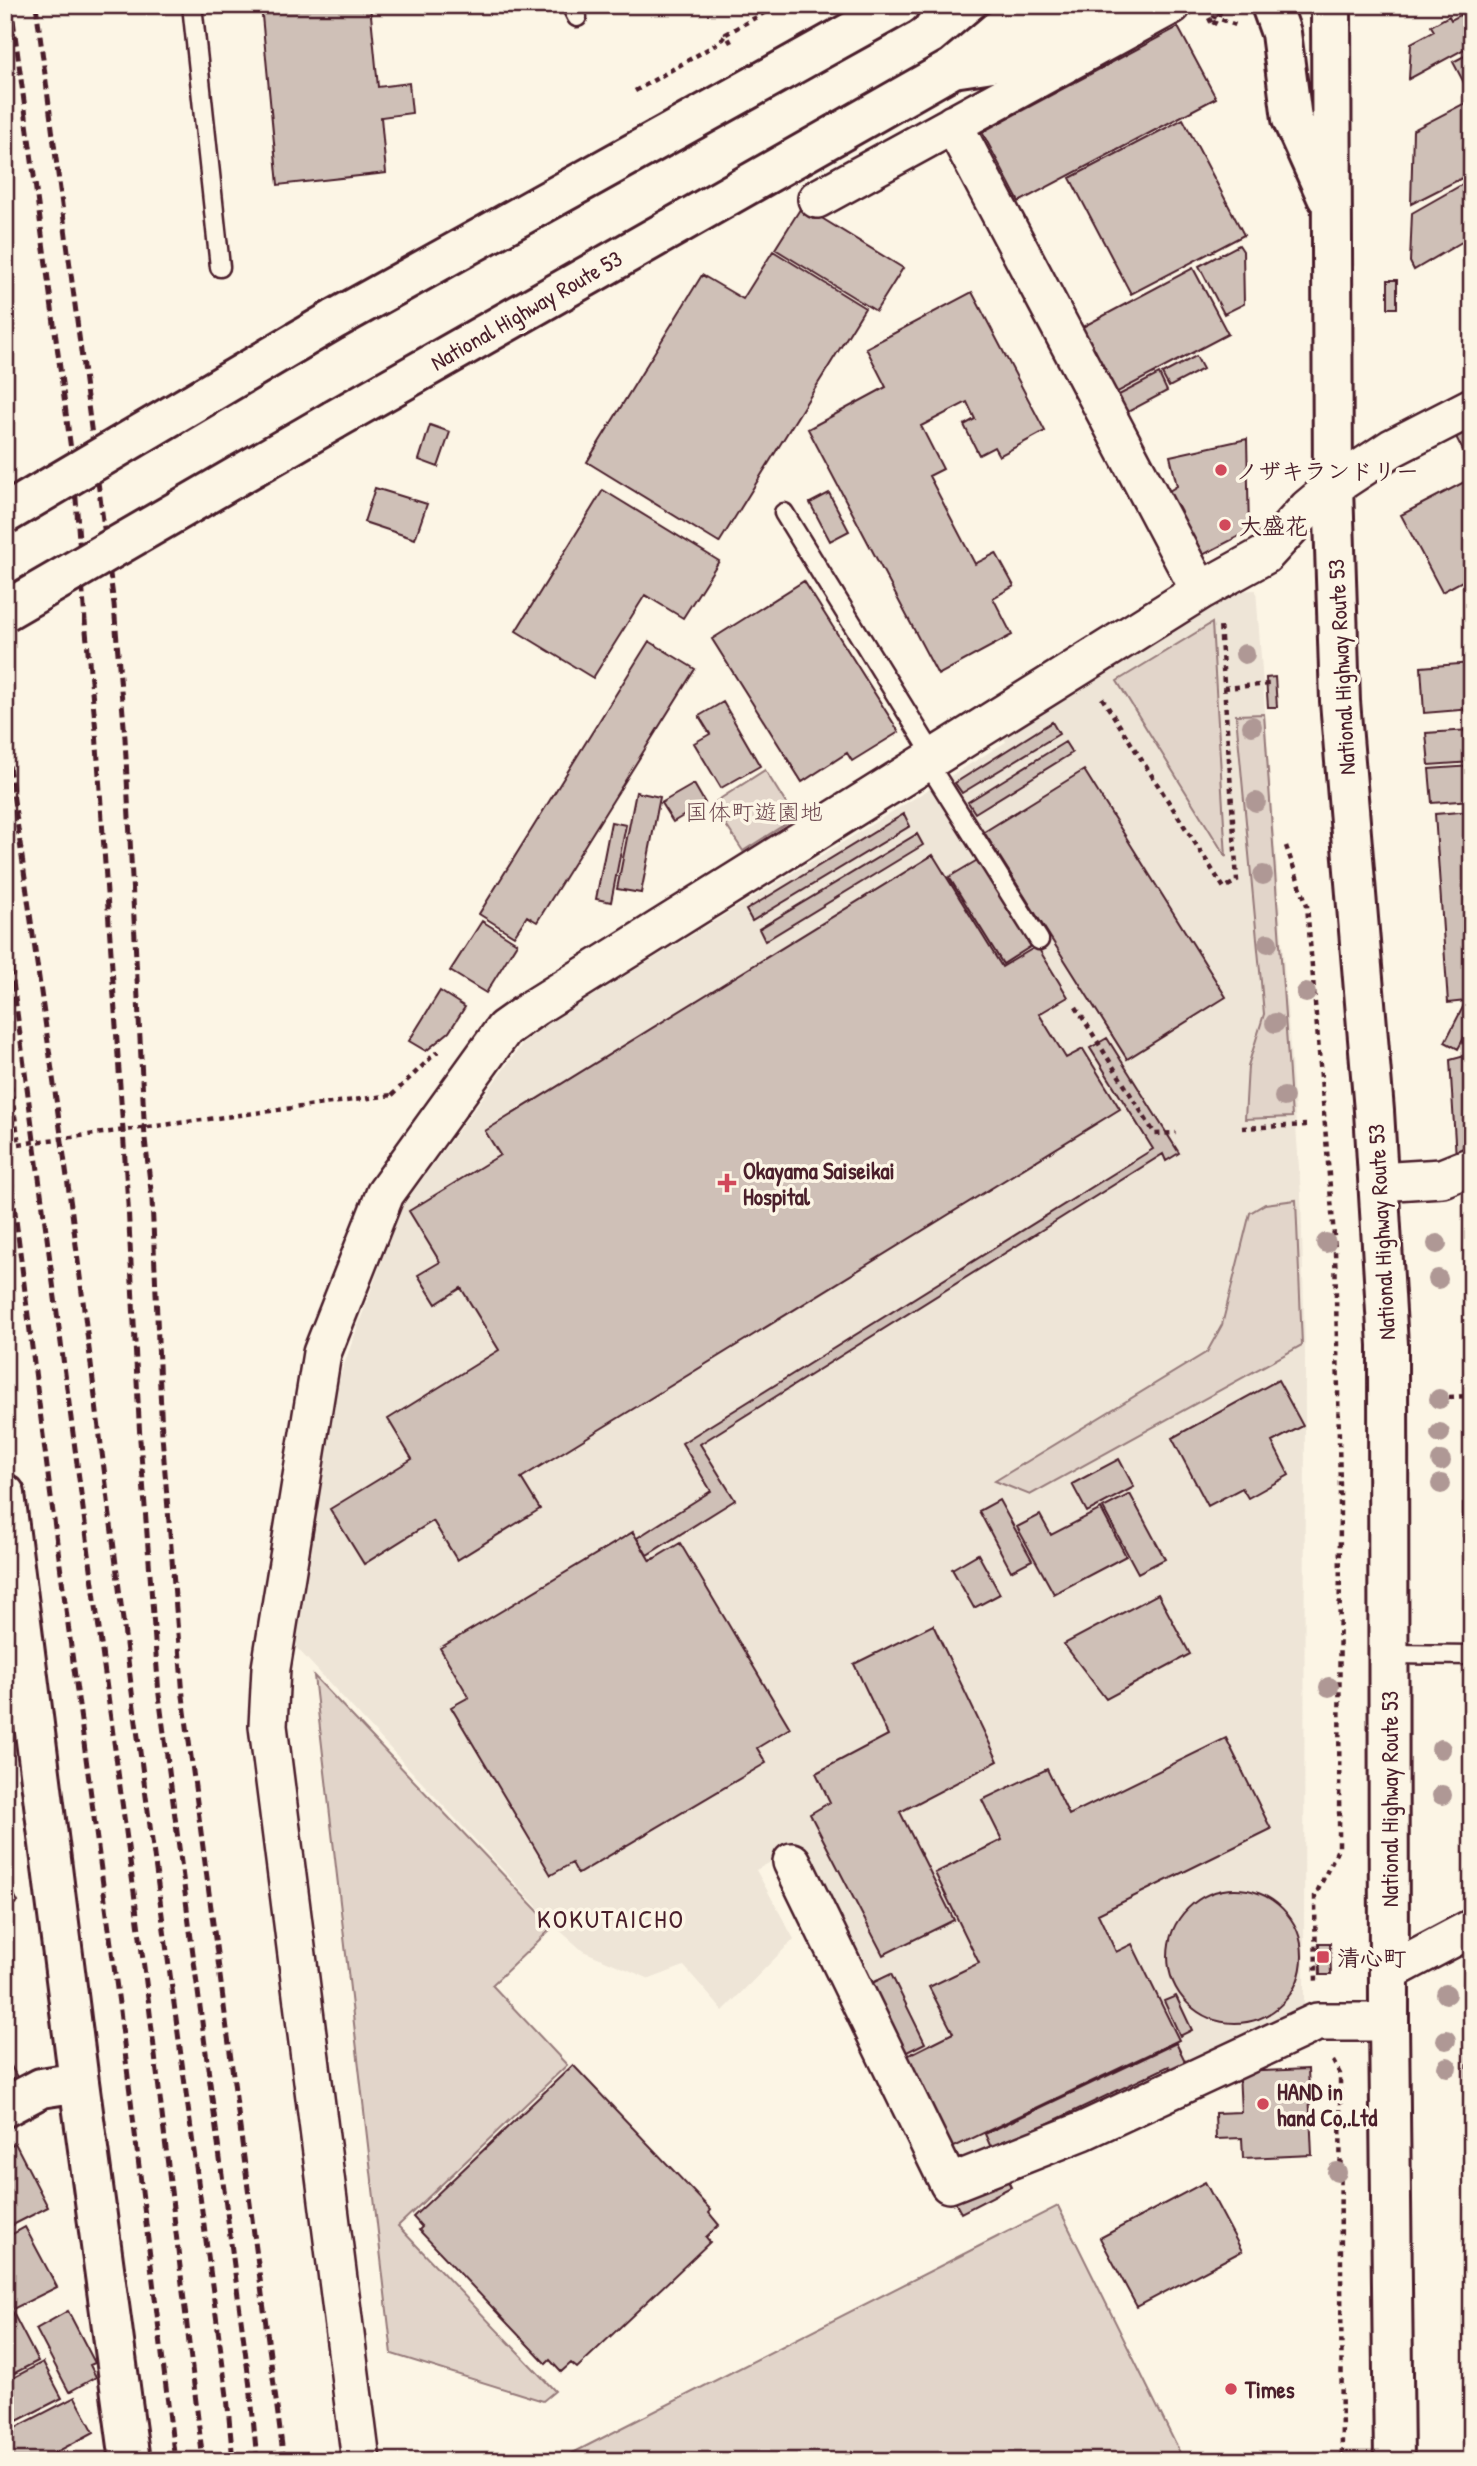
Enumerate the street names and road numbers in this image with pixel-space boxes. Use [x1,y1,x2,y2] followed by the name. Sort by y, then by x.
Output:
[425,243,627,377] street label: National Highway Route 53
[1320,558,1362,776] street label: National Highway Route 53
[1360,1123,1402,1341] street label: National Highway Route 53
[1374,1691,1405,1907] street label: National Highway Route 53

